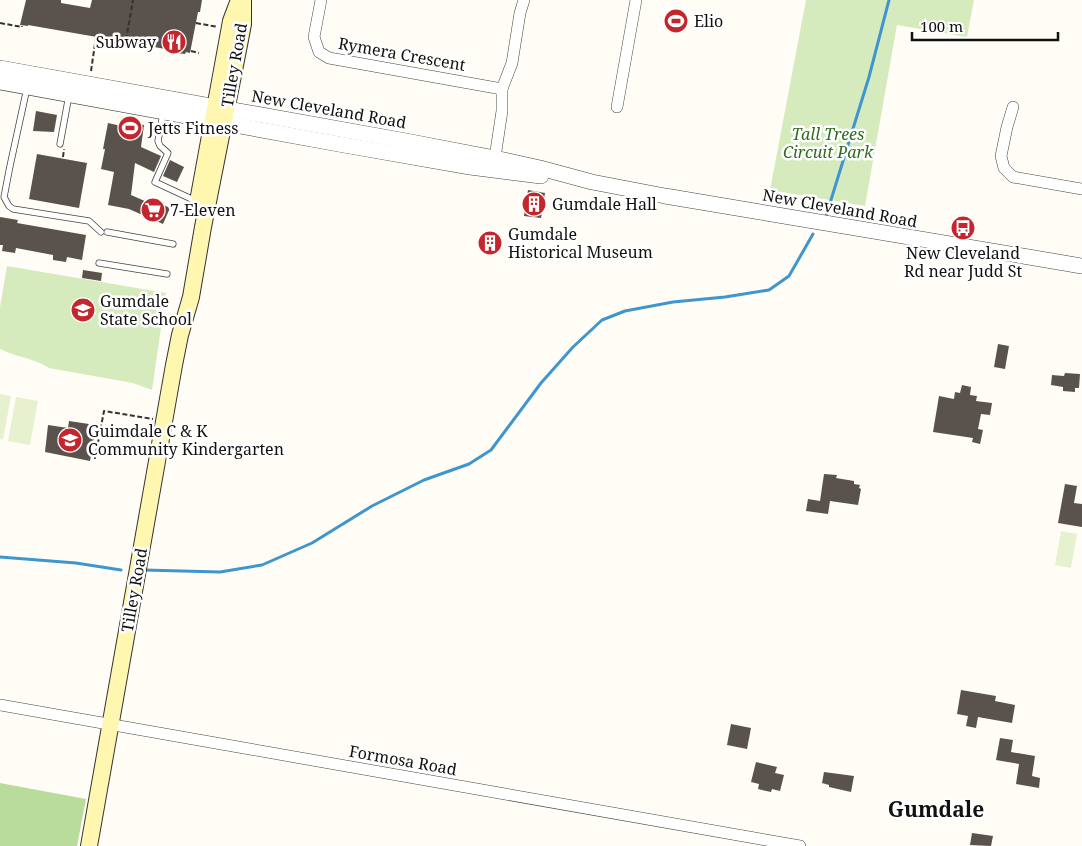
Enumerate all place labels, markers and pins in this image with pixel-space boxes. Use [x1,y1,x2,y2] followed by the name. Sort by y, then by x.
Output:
[663,8,689,34] sports icon: Elio
[694,10,723,32] place label: Elio
[161,29,187,55] restaurant icon: Subway
[96,31,157,53] place label: Subway
[117,115,143,141] sports icon: Jetts Fitness
[147,117,238,139] place label: Jetts Fitness
[521,191,547,217] building icon: Gumdale Hall
[552,193,657,215] place label: Gumdale Hall
[140,197,166,223] supermarket icon: 7-Eleven
[170,199,236,221] place label: 7-Eleven
[950,215,976,241] bus stop icon: New Cleveland Rd near Judd St
[508,223,653,263] place label: Gumdale Historical Museum
[477,230,503,256] building icon: Gumdale Historical Museum
[904,242,1022,282] place label: New Cleveland Rd near Judd St
[100,290,192,330] place label: Gumdale State School
[70,297,96,323] school or university icon: Gumdale State School
[88,420,284,460] place label: Guimdale C & K Community Kindergarten
[57,427,83,453] school or university icon: Guimdale C & K Community Kindergarten

